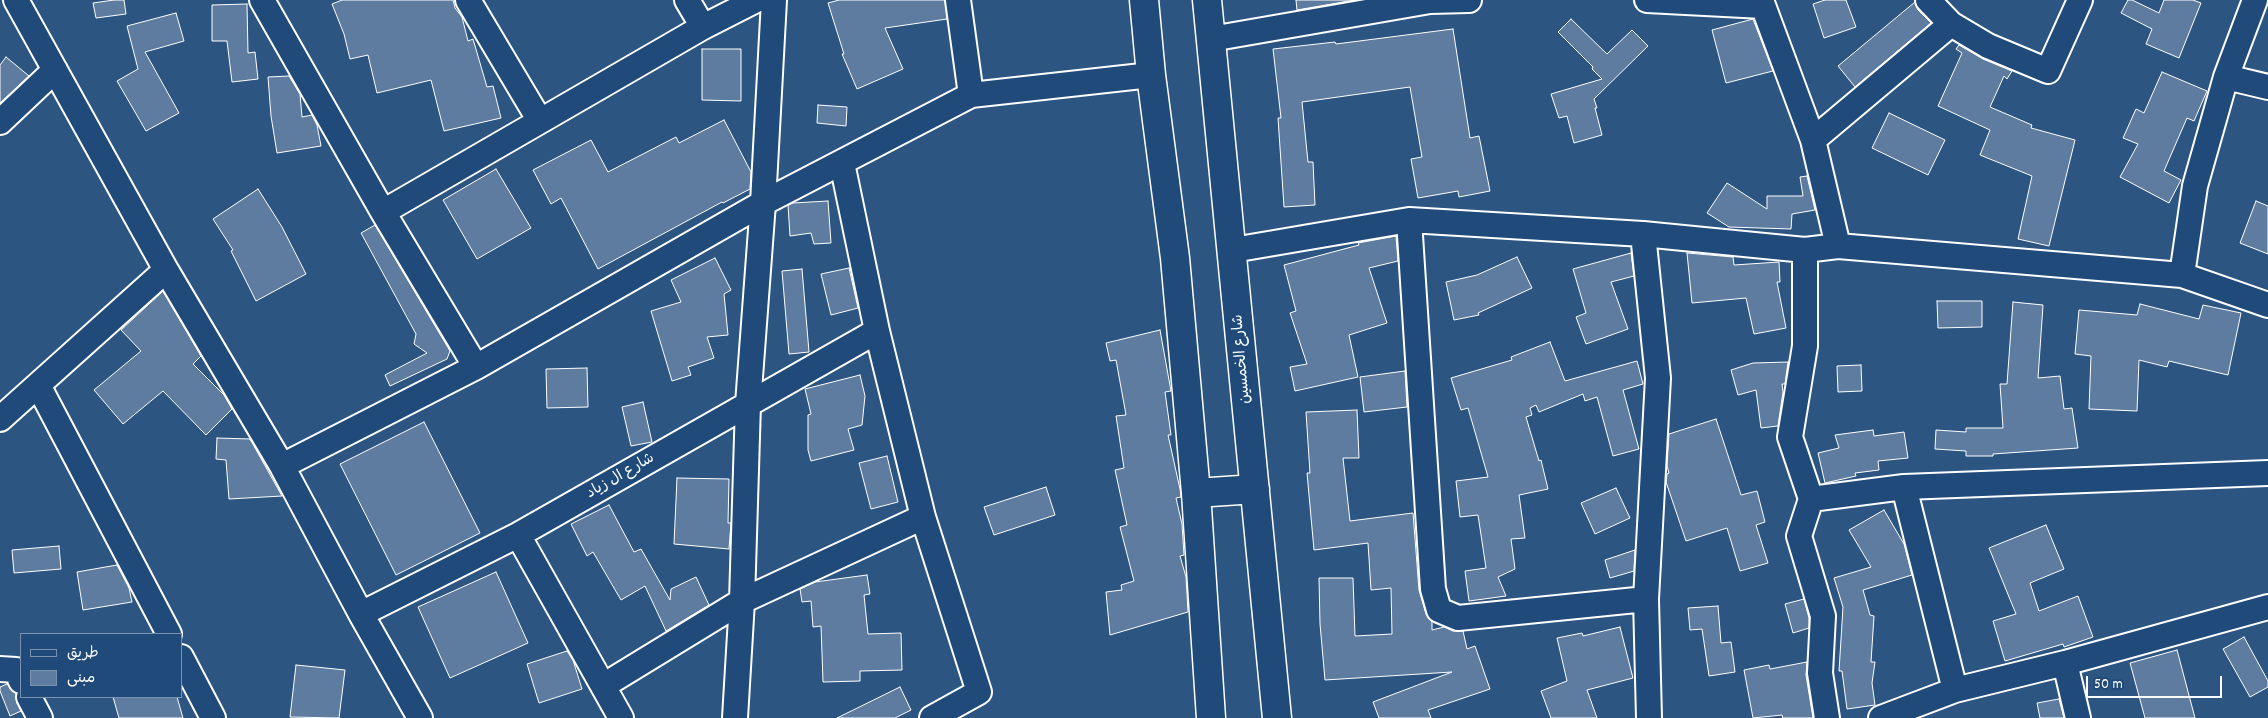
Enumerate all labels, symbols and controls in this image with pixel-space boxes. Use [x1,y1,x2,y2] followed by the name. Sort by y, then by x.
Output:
[1230,314,1256,404] street label: شارع الخمسين
[584,450,658,504] street label: شارع ال زياد
[20,633,182,698] legend
[67,643,99,665] text: طريق
[2088,666,2224,698] scale bar
[67,668,95,690] text: مبنى
[2094,674,2123,696] text: 50 m

